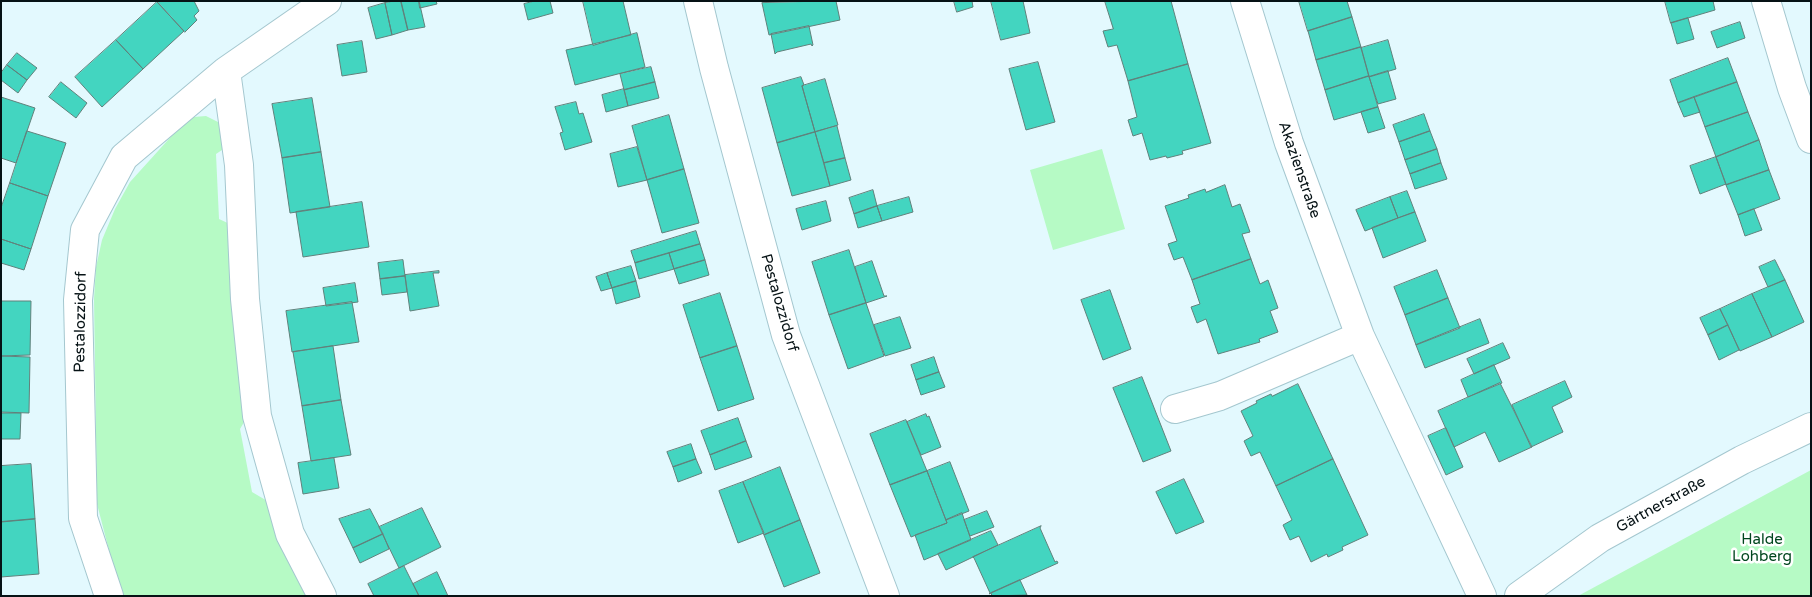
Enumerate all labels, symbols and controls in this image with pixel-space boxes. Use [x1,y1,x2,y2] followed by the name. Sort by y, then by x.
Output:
[1274,119,1324,221] street label: Akazienstraße
[756,252,802,354] street label: Pestalozzidorf
[71,271,91,373] street label: Pestalozzidorf
[1613,473,1709,537] street label: Gärtnerstraße
[1732,531,1792,566] park label: Halde Lohberg

